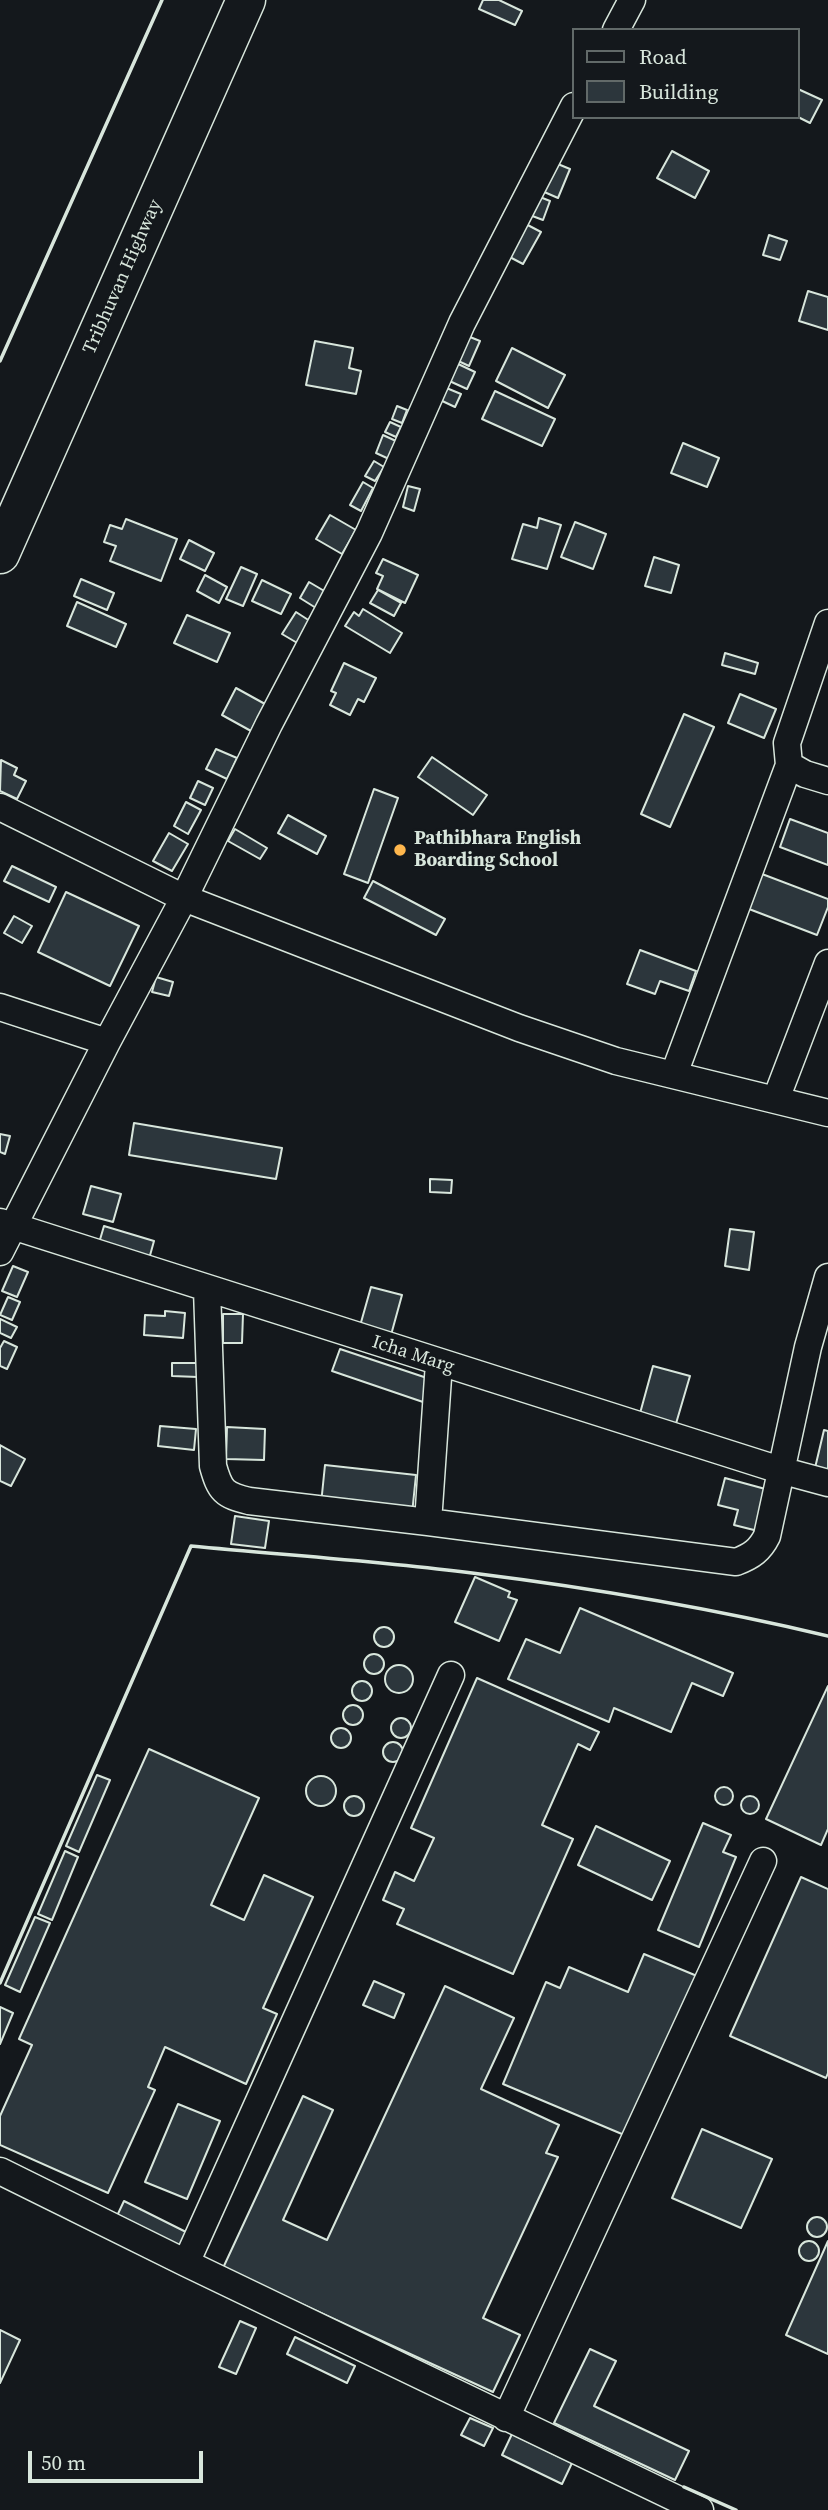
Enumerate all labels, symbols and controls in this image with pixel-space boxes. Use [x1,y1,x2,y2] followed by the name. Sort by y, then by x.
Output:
[572,28,800,119] legend
[639,42,687,71] text: Road
[639,77,718,106] text: Building
[79,196,167,358] street label: Tribhuvan Highway
[414,828,581,872] place label: Pathibhara English Boarding School
[392,842,408,858] marker: Pathibhara English Boarding School
[369,1331,457,1379] street label: Icha Marg
[32,2436,206,2480] scale bar
[41,2448,86,2477] text: 50 m

